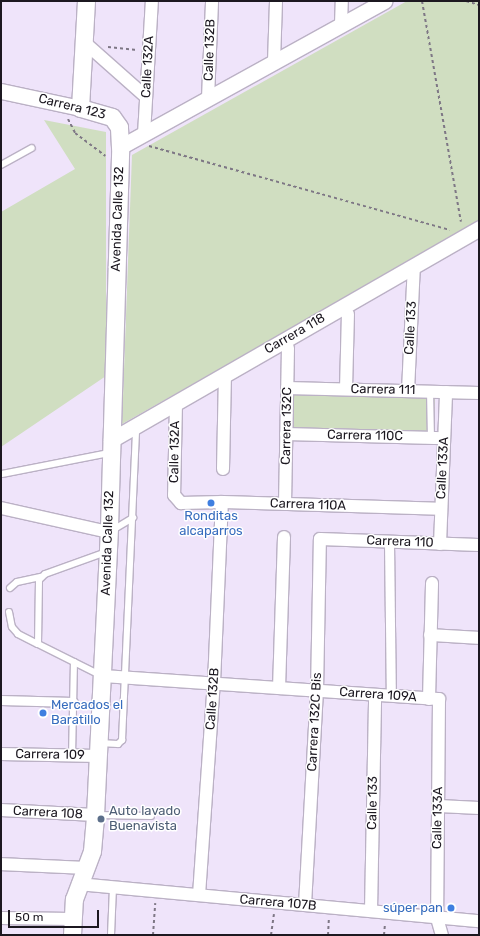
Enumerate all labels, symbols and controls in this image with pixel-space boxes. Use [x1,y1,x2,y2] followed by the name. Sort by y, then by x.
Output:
[201,19,219,81] street label: Calle 132B
[139,35,157,99] street label: Calle 132A
[37,91,107,123] street label: Carrera 123
[108,166,128,272] street label: Avenida Calle 132
[402,301,420,355] street label: Calle 133
[262,310,328,358] street label: Carrera 118
[350,382,416,398] street label: Carrera 111
[279,387,295,465] street label: Carrera 132C
[167,421,183,483] street label: Calle 132A
[327,428,403,444] street label: Carrera 110C
[434,436,452,500] street label: Calle 133A
[98,490,118,596] street label: Avenida Calle 132
[270,496,346,514] street label: Carrera 110A
[206,498,216,508] marker: Ronditas alcaparros
[179,509,243,540] place label: Ronditas alcaparros
[366,533,434,551] street label: Carrera 110
[203,667,223,731] street label: Calle 132B
[305,672,325,772] street label: Carrera 132C Bis
[339,685,417,705] street label: Carrera 109A
[51,698,123,729] place label: Mercados el Baratillo
[38,708,48,718] marker: Mercados el Baratillo
[15,747,85,763] street label: Carrera 109
[365,776,381,830] street label: Calle 133
[430,787,446,849] street label: Calle 133A
[13,803,83,823] street label: Carrera 108
[109,804,181,835] place label: Auto lavado Buenavista
[96,814,106,824] marker: Auto lavado Buenavista
[239,892,317,914] street label: Carrera 107B
[383,900,443,916] place label: súper pan
[10,902,101,928] scale bar
[446,903,456,913] marker: súper pan
[15,910,43,924] text: 50 m

